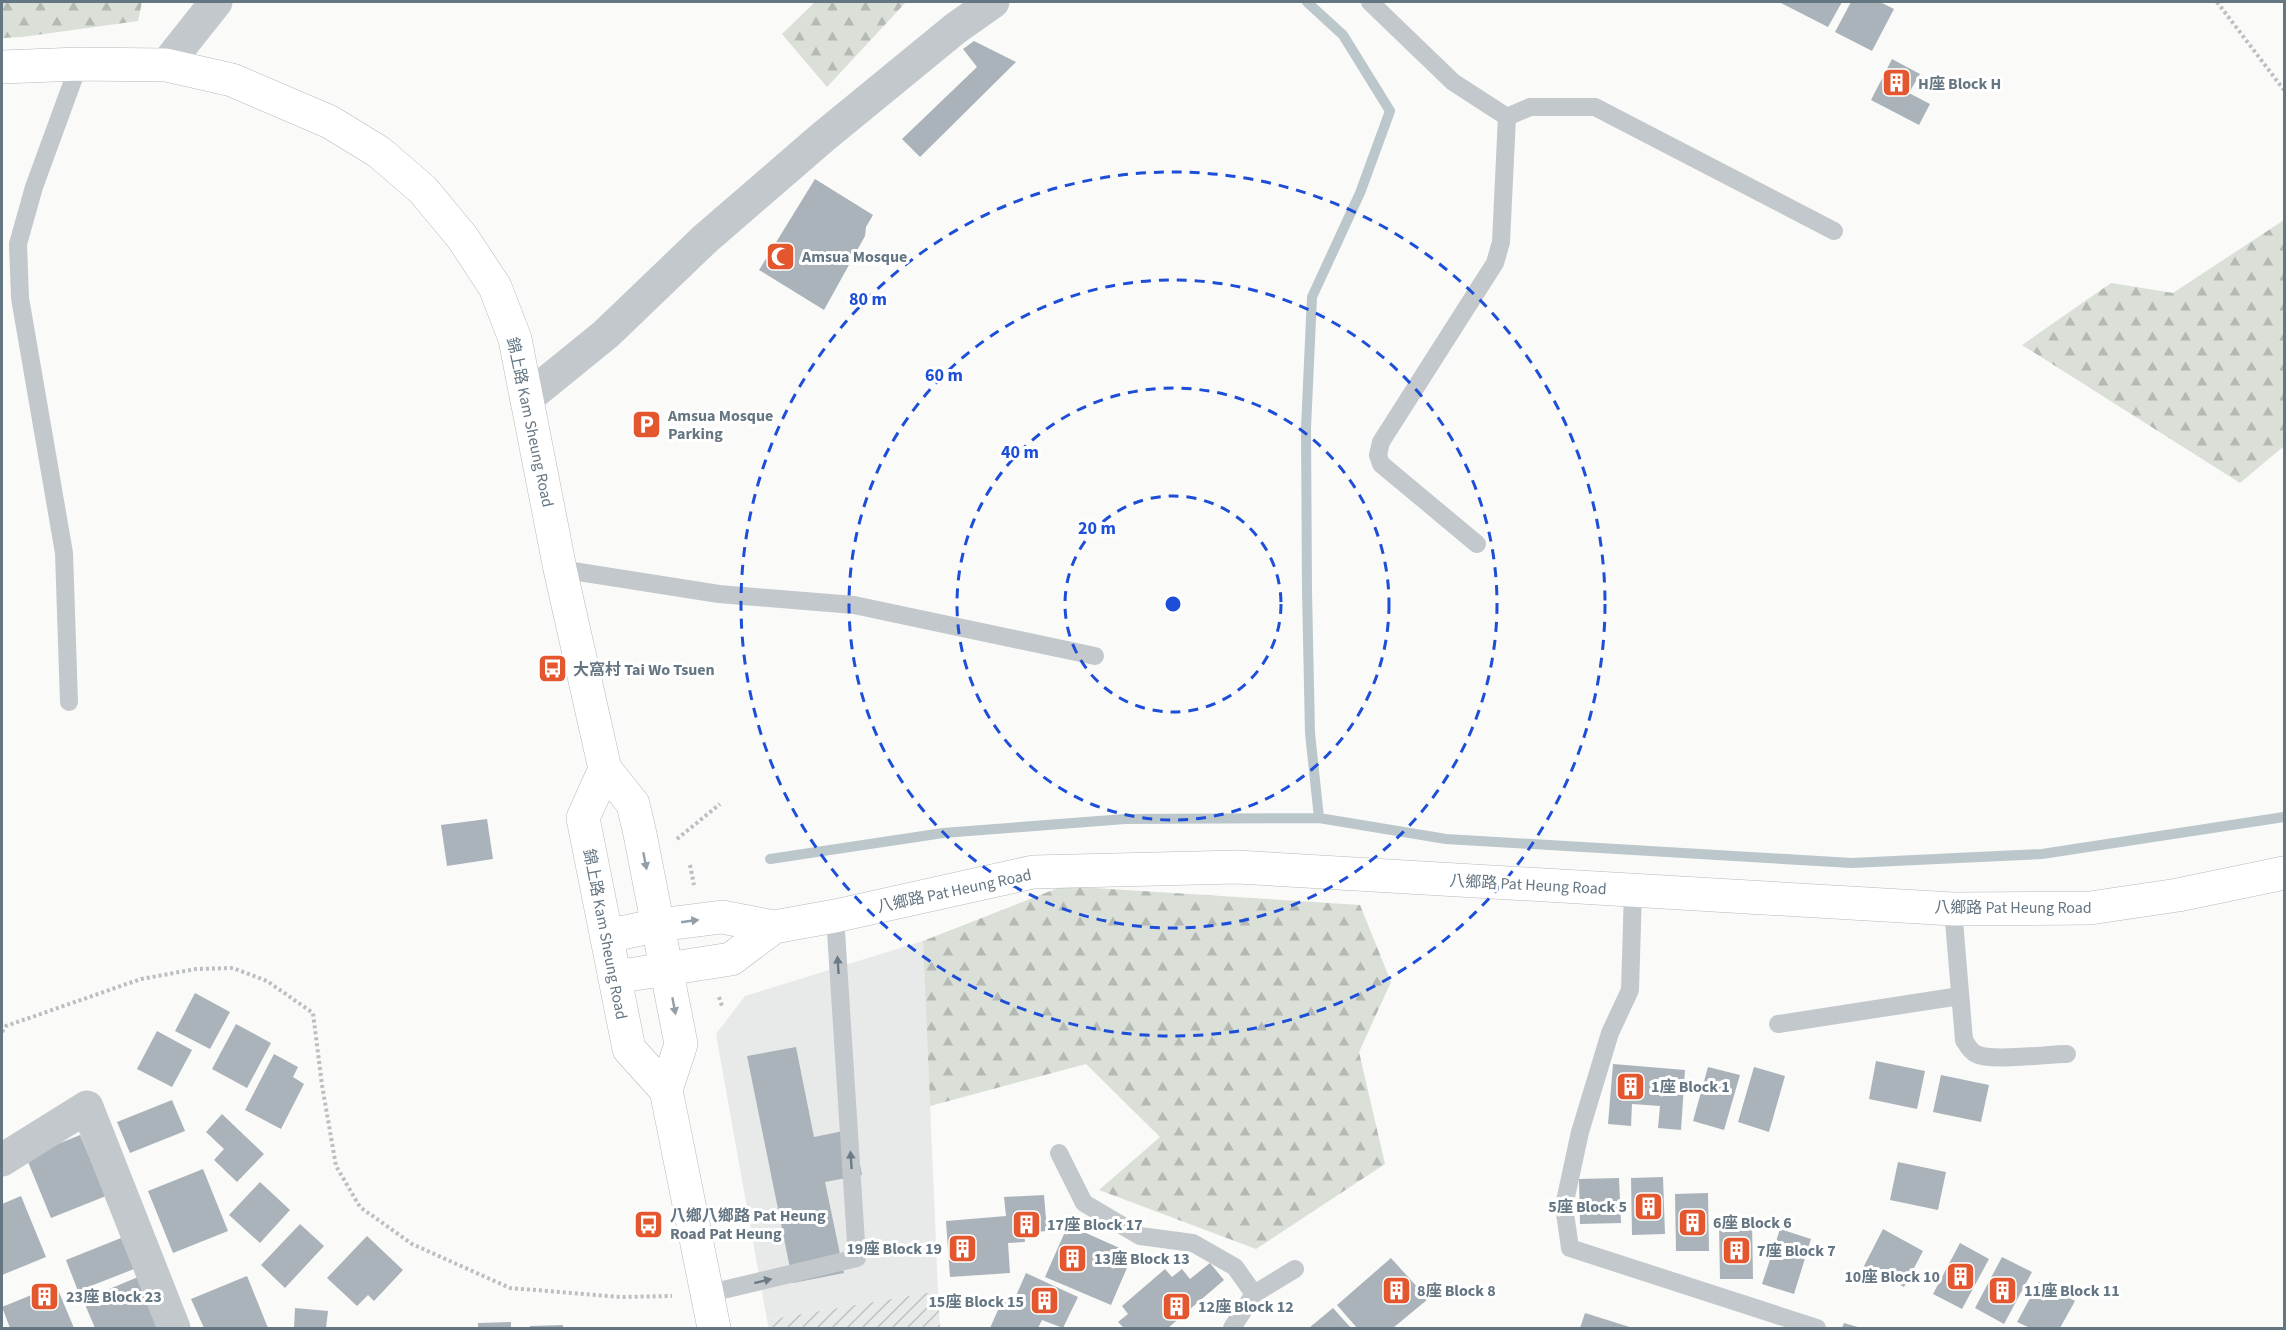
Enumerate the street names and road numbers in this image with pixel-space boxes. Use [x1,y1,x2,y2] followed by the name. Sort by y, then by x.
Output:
[501,335,559,509] street label: 錦上路 Kam Sheung Road
[578,847,632,1021] street label: 錦上路 Kam Sheung Road
[875,864,1034,918] street label: 八鄉路 Pat Heung Road
[1449,870,1607,900] street label: 八鄉路 Pat Heung Road
[1934,897,2092,919] street label: 八鄉路 Pat Heung Road

